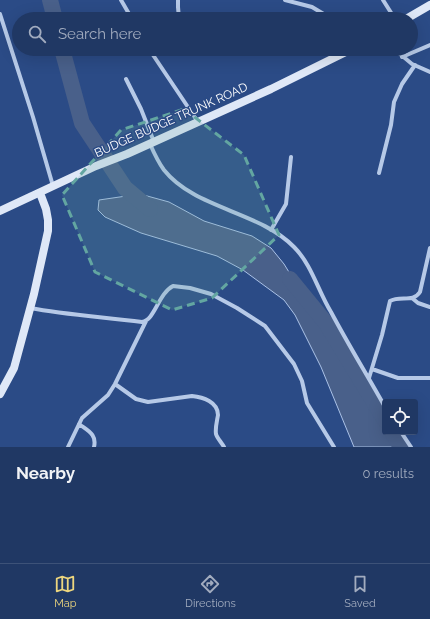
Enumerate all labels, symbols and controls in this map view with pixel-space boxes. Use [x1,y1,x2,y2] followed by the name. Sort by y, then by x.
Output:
[12,12,418,56] search box
[26,23,48,45] icon: search
[58,25,141,43] text: Search here
[92,80,250,160] street label: BUDGE BUDGE TRUNK ROAD
[382,399,418,435] map controls
[382,399,418,435] button: locate
[16,463,75,483] text: Nearby
[363,466,414,481] text: 0 results
[54,573,77,610] tab: Map
[185,573,236,610] tab: Directions
[344,573,376,610] tab: Saved

